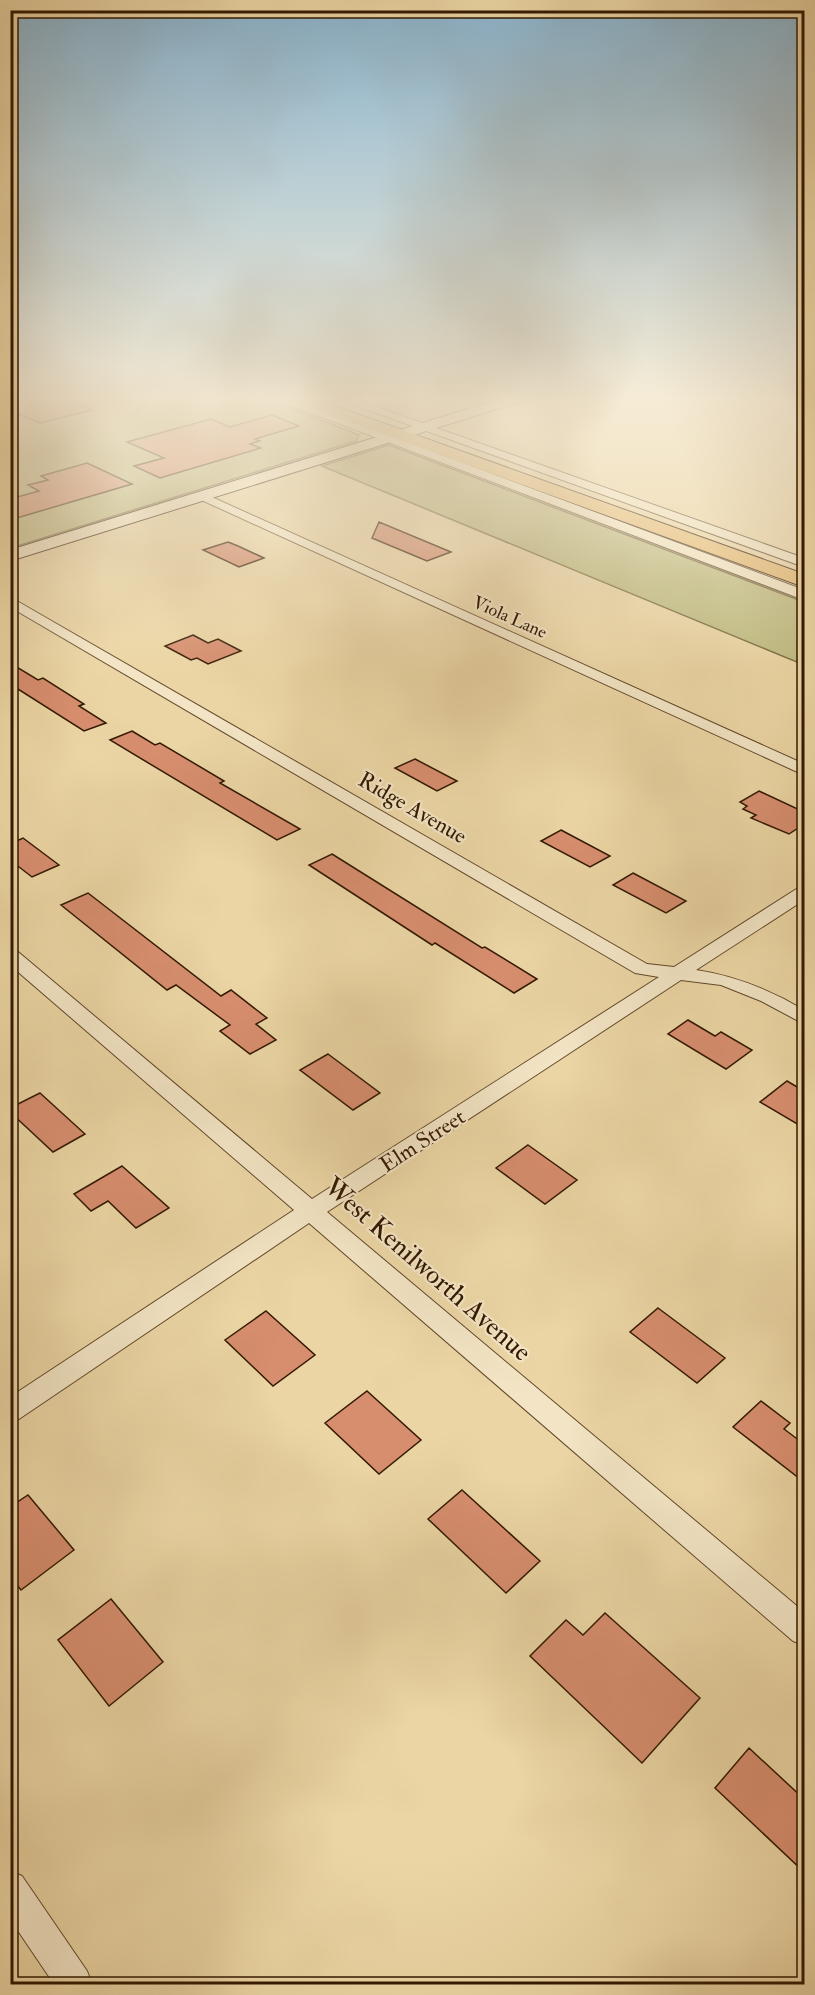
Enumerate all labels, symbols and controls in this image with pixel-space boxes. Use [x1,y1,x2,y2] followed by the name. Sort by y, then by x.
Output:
[469,591,551,644] street label: Viola Lane
[353,766,472,850] street label: Ridge Avenue
[375,1103,471,1179] street label: Elm Street
[316,1170,538,1368] street label: West Kenilworth Avenue

